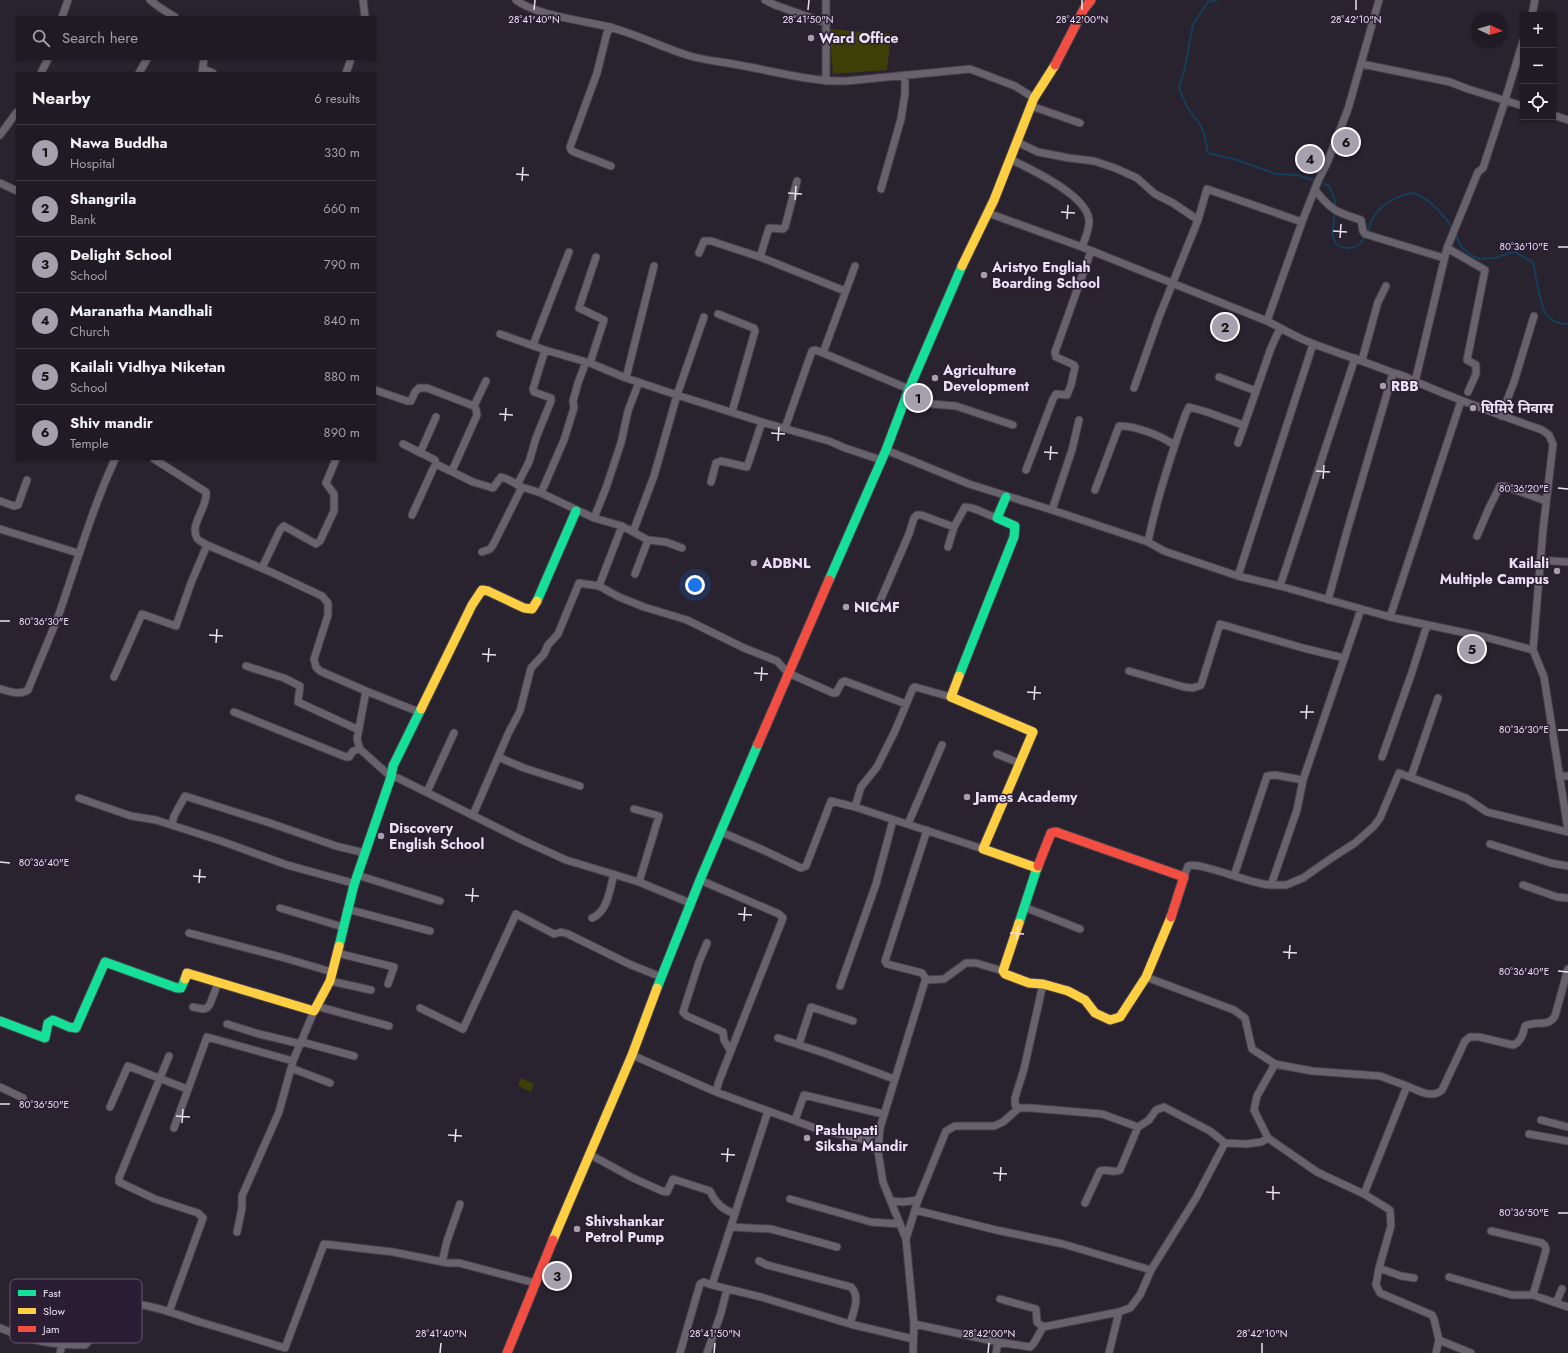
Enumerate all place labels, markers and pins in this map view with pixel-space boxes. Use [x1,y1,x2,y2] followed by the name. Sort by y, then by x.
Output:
[819,28,899,48] place label: Ward Office
[806,33,816,43] marker: Ward Office
[1333,127,1359,157] pin: 6
[1297,144,1323,174] pin: 4
[991,257,1100,293] place label: Aristyo Engliah Boarding School
[979,270,989,280] marker: Aristyo Engliah Boarding School
[1212,312,1238,342] pin: 2
[942,360,1029,396] place label: Agriculture Development
[930,373,940,383] marker: Agriculture Development
[1391,376,1419,396] place label: RBB
[1378,381,1388,391] marker: RBB
[905,383,931,413] pin: 1
[1481,398,1554,418] place label: घिमिरे निवास
[1468,403,1478,413] marker: घिमिरे निवास
[761,553,811,573] place label: ADBNL
[1440,553,1550,589] place label: Kailali Multiple Campus
[749,558,759,568] marker: ADBNL
[1552,566,1562,576] marker: Kailali Multiple Campus
[854,597,900,617] place label: NICMF
[841,602,851,612] marker: NICMF
[1459,634,1485,664] pin: 5
[972,787,1078,807] place label: James Academy
[962,792,972,802] marker: James Academy
[389,818,484,854] place label: Discovery English School
[376,831,386,841] marker: Discovery English School
[815,1120,908,1156] place label: Pashupati Siksha Mandir
[802,1133,812,1143] marker: Pashupati Siksha Mandir
[585,1211,665,1247] place label: Shivshankar Petrol Pump
[572,1224,582,1234] marker: Shivshankar Petrol Pump
[544,1261,570,1291] pin: 3

